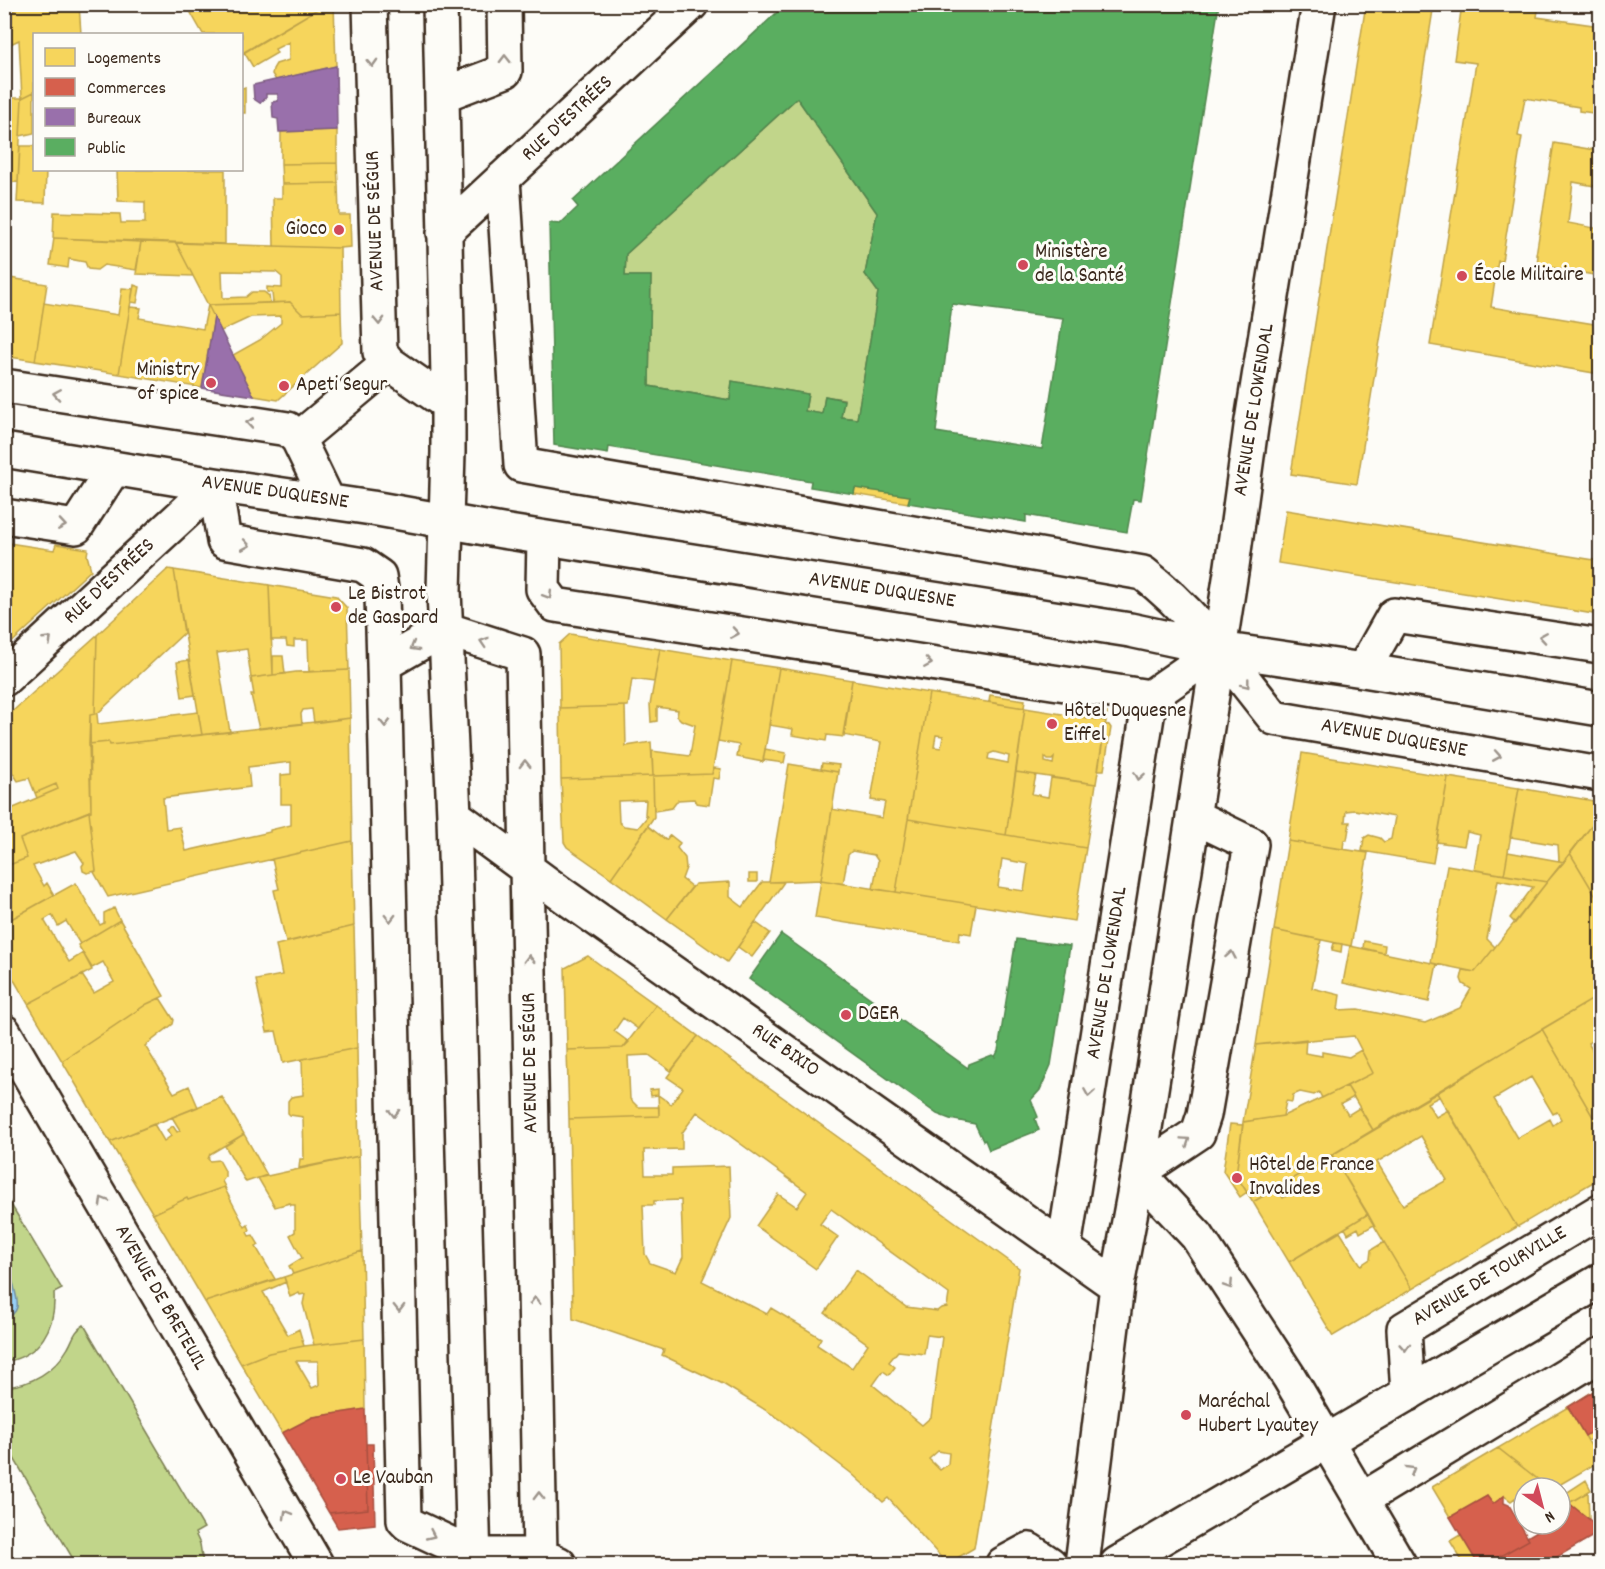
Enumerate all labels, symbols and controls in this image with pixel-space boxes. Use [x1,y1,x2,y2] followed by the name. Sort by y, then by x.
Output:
[33,33,243,171] legend
[87,47,161,72] text: Logements
[499,55,511,64] one-way arrow
[365,58,378,67] one-way arrow
[516,69,620,169] street label: RUE D'ESTRÉES
[87,77,166,102] text: Commerces
[87,107,141,132] text: Bureaux
[87,137,126,162] text: Public
[359,150,393,292] street label: AVENUE DE SÉGUR
[285,215,327,245] place label: Gioco
[332,223,346,237] marker: Gioco
[1035,238,1124,292] place label: Ministère de la Santé
[1016,258,1030,272] marker: Ministère de la Santé
[1474,261,1584,291] place label: École Militaire
[1455,269,1469,283] marker: École Militaire
[373,316,386,325] one-way arrow
[1227,321,1284,499] street label: AVENUE DE LOWENDAL
[136,356,199,410] place label: Ministry of spice
[296,371,388,401] place label: Apeti Segur
[204,376,218,390] marker: Ministry of spice
[277,379,291,393] marker: Apeti Segur
[53,388,62,400] one-way arrow
[246,417,256,430] one-way arrow
[200,468,351,518] street label: AVENUE DUQUESNE
[57,518,67,531] one-way arrow
[58,532,162,632] street label: RUE D'ESTRÉES
[241,538,251,551] one-way arrow
[807,565,958,617] street label: AVENUE DUQUESNE
[348,580,438,634] place label: Le Bistrot de Gaspard
[541,588,552,599] one-way arrow
[329,600,343,614] marker: Le Bistrot de Gaspard
[730,626,740,639] one-way arrow
[1538,631,1548,644] one-way arrow
[41,636,51,647] one-way arrow
[479,636,490,649] one-way arrow
[410,639,420,651] one-way arrow
[923,657,933,669] one-way arrow
[1239,677,1250,688] one-way arrow
[1064,697,1186,751] place label: Hôtel Duquesne Eiffel
[1319,711,1470,767] street label: AVENUE DUQUESNE
[1045,717,1059,731] marker: Hôtel Duquesne Eiffel
[379,718,391,727] one-way arrow
[1492,750,1502,762] one-way arrow
[519,760,531,769] one-way arrow
[1133,771,1146,781] one-way arrow
[1080,884,1137,1062] street label: AVENUE DE LOWENDAL
[383,913,396,922] one-way arrow
[1225,951,1237,960] one-way arrow
[523,955,535,964] one-way arrow
[515,992,547,1134] street label: AVENUE DE SÉGUR
[858,1000,899,1030] place label: DGER
[839,1008,853,1022] marker: DGER
[745,1017,825,1085] street label: RUE BIXIO
[1084,1089,1096,1098] one-way arrow
[388,1108,400,1117] one-way arrow
[1179,1137,1190,1148] one-way arrow
[1249,1151,1374,1205] place label: Hôtel de France Invalides
[1230,1171,1244,1185] marker: Hôtel de France Invalides
[99,1197,111,1207] one-way arrow
[106,1219,214,1377] street label: AVENUE DE BRETEUIL
[1407,1219,1573,1335] street label: AVENUE DE TOURVILLE
[1222,1278,1233,1289] one-way arrow
[529,1297,542,1306] one-way arrow
[392,1303,405,1312] one-way arrow
[1399,1343,1412,1352] one-way arrow
[1198,1388,1318,1442] place label: Maréchal Hubert Lyautey
[1179,1408,1193,1422] marker: Maréchal Hubert Lyautey
[353,1464,433,1494] place label: Le Vauban
[1405,1465,1415,1477] one-way arrow
[334,1472,348,1486] marker: Le Vauban
[1512,1476,1572,1536] north arrow
[533,1492,545,1501] one-way arrow
[1539,1505,1559,1528] text: N
[283,1510,294,1520] one-way arrow
[425,1528,436,1540] one-way arrow

